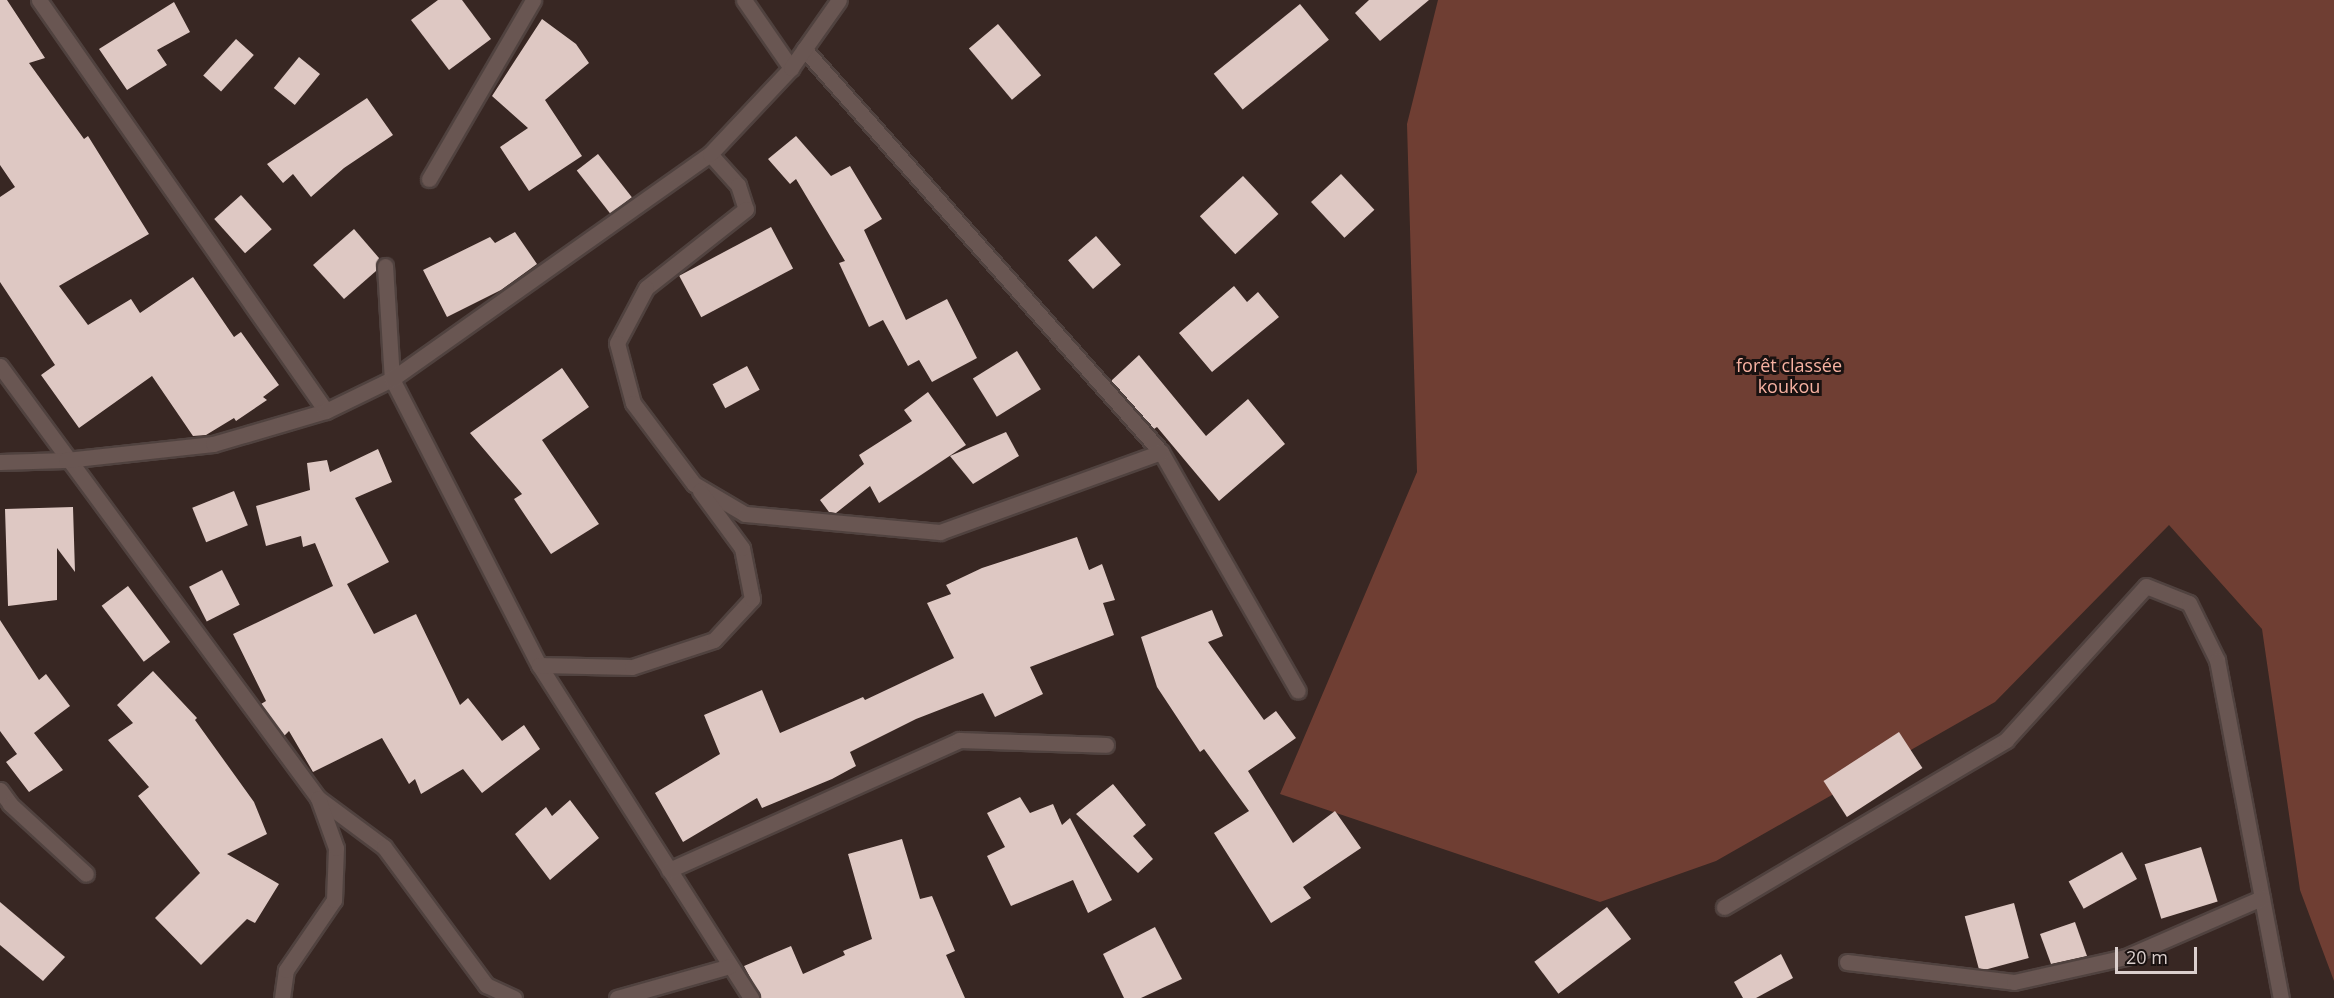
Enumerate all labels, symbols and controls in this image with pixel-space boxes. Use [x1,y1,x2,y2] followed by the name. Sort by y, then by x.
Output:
[1736,355,1842,398] park label: forêt classée koukou
[2118,935,2200,973] scale bar
[2126,945,2168,969] text: 20 m

